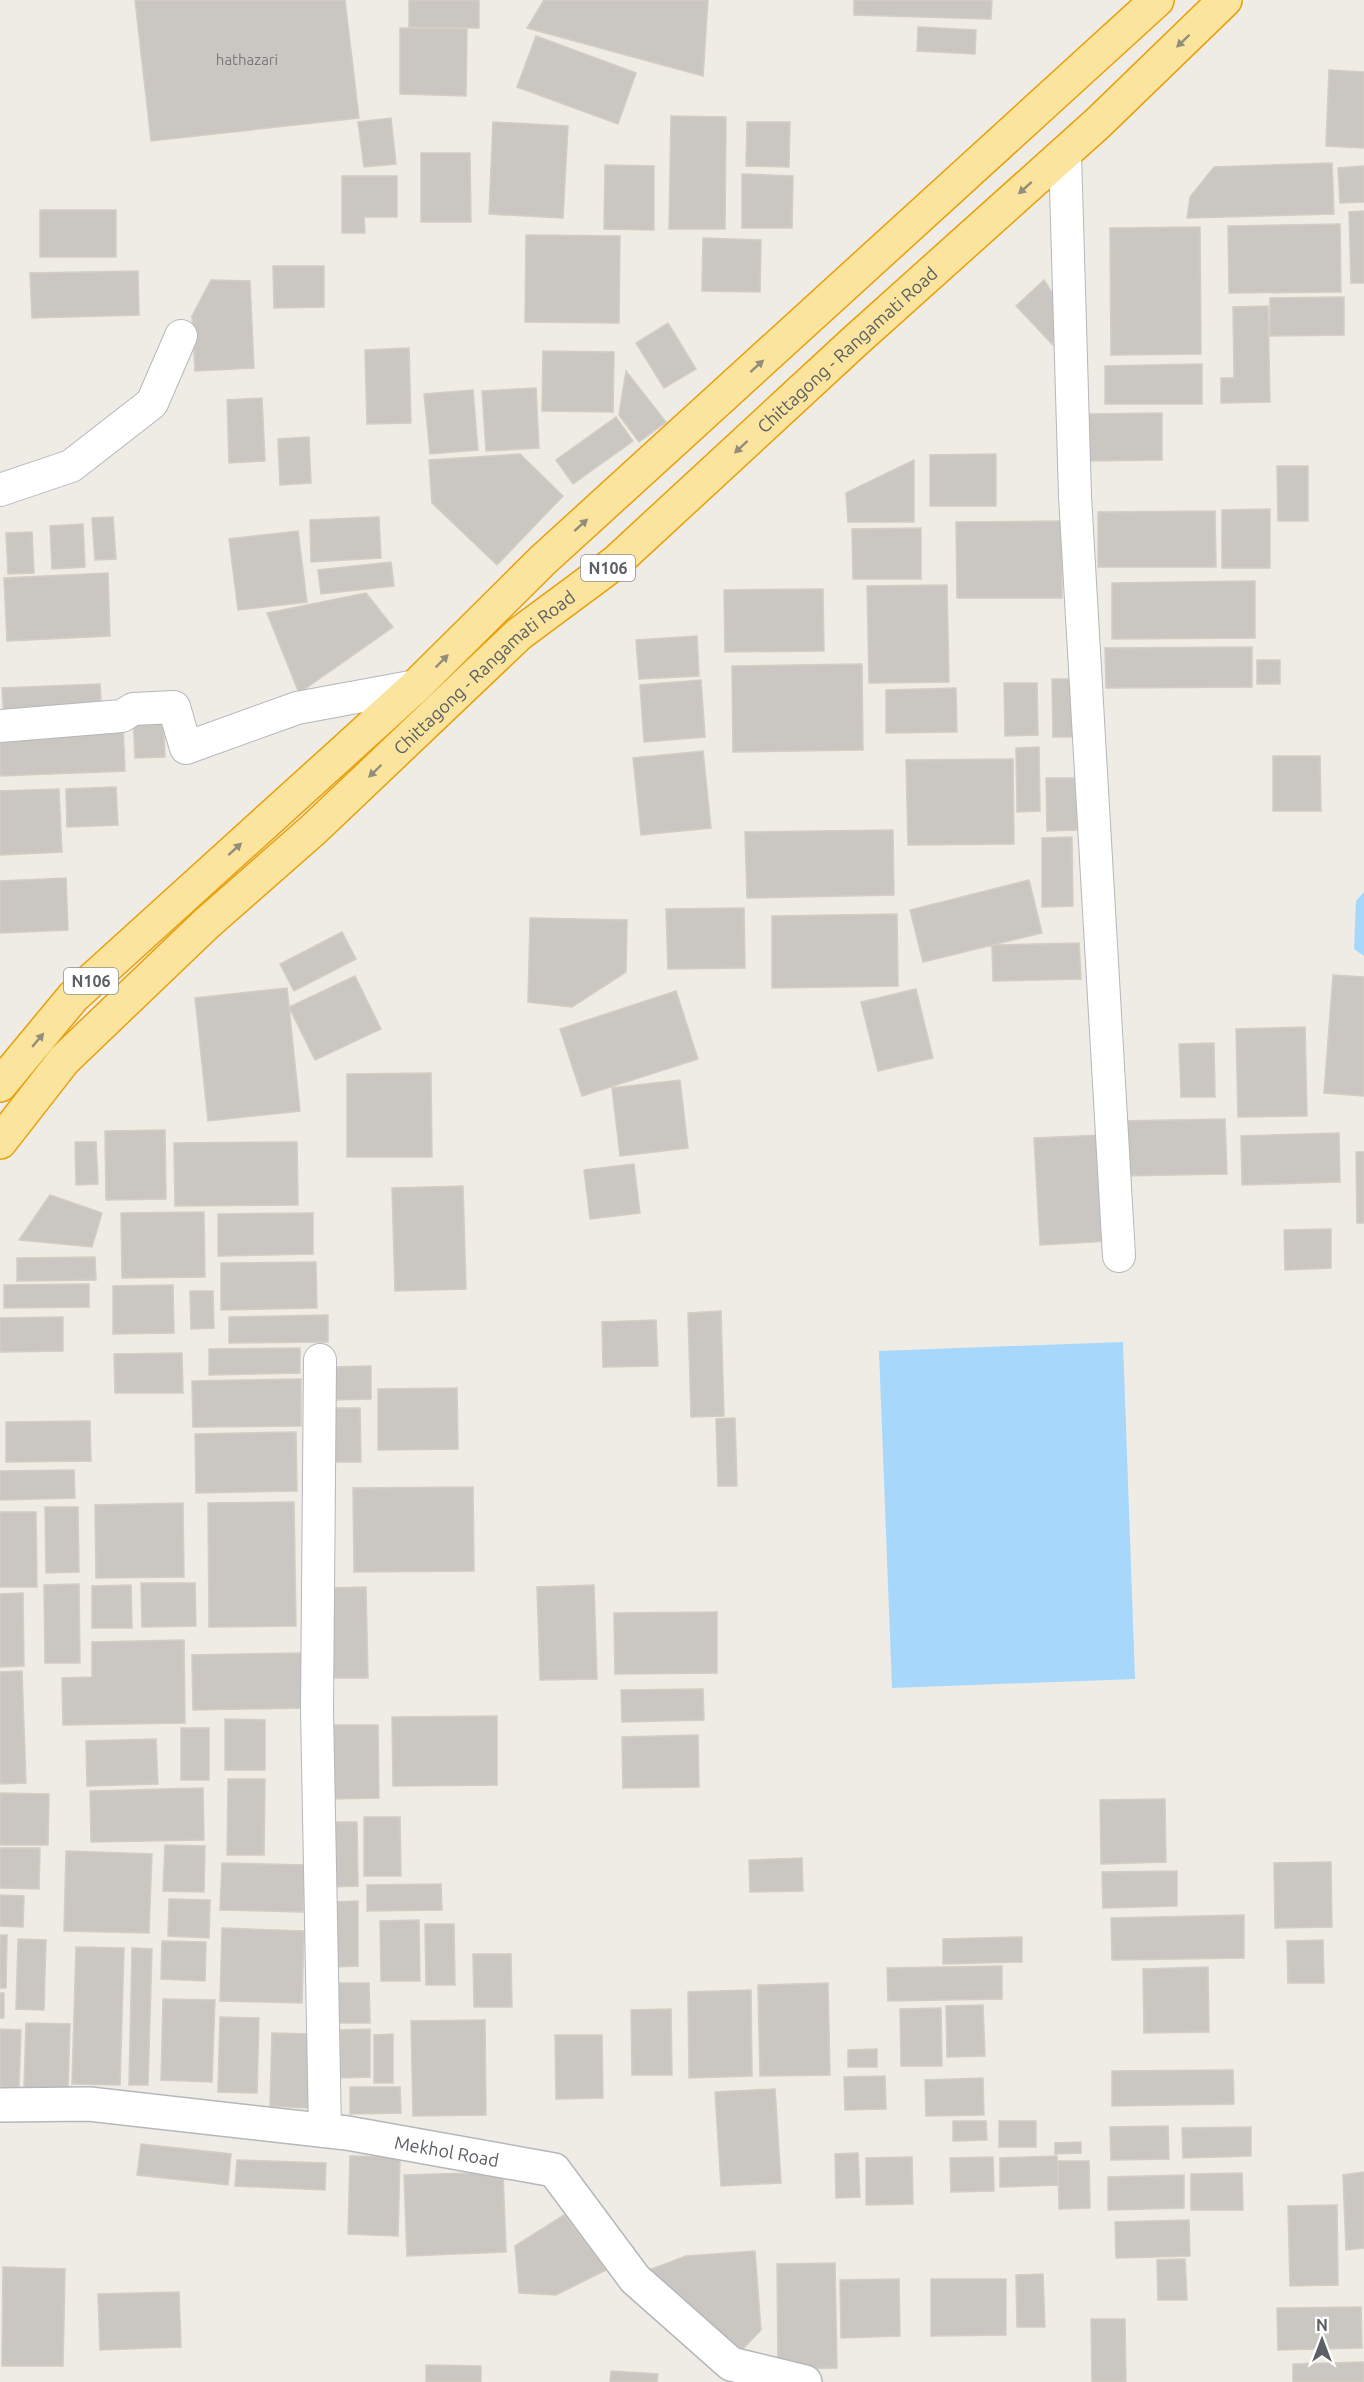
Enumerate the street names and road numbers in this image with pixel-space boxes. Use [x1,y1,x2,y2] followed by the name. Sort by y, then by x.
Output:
[753,263,941,437] street label: Chittagong - Rangamati Road
[581,555,635,581] road number: N106
[389,586,579,758] street label: Chittagong - Rangamati Road
[64,968,118,994] road number: N106
[393,2132,501,2170] street label: Mekhol Road

